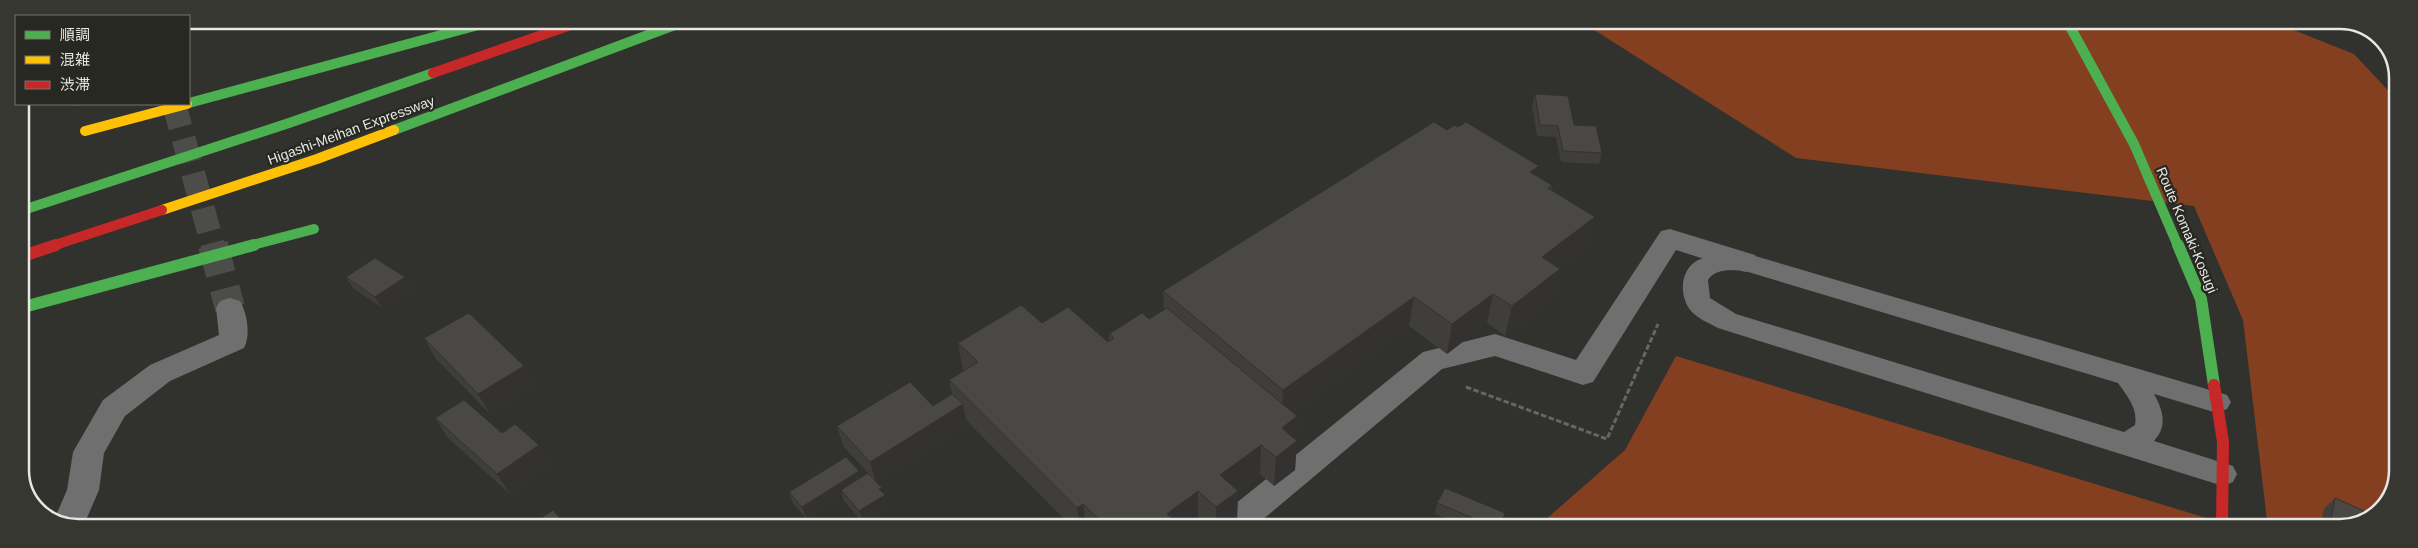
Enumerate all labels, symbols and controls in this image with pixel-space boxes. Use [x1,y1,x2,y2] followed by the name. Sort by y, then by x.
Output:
[15,15,190,105] legend
[60,26,90,43] text: 順調
[60,51,90,68] text: 混雑
[60,76,90,93] text: 渋滞
[265,92,437,168] street label: Higashi-Meihan Expressway
[2153,165,2221,295] street label: Route Komaki-Kosugi

